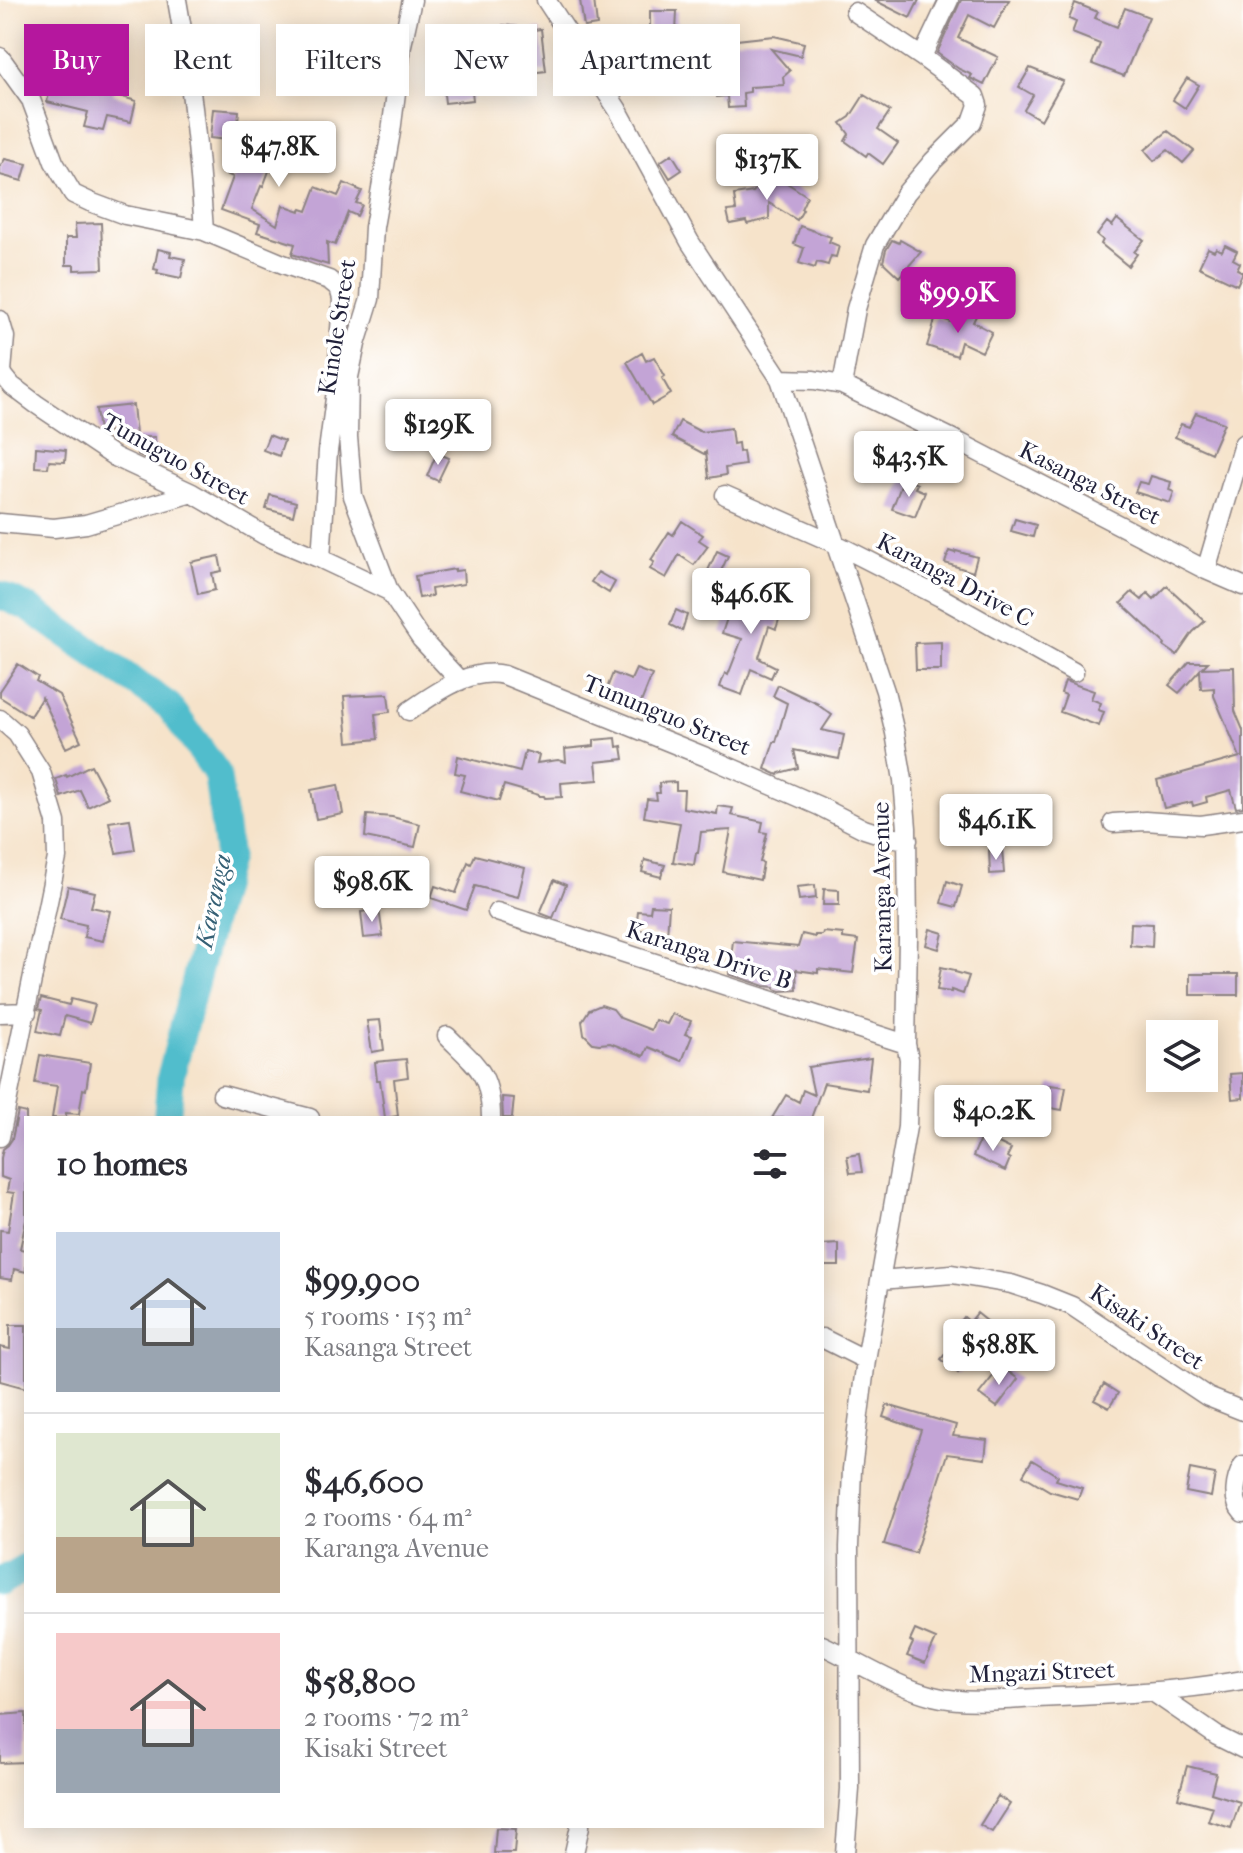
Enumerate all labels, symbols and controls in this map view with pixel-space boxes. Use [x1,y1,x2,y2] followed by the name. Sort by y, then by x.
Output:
[24,24,129,96] chip: Buy
[145,24,260,96] chip: Rent
[276,24,409,96] chip: Filters
[425,24,537,96] chip: New
[553,24,740,96] chip: Apartment
[214,121,344,189] pin: $47.8K
[240,131,318,162] text: $47.8K
[711,134,823,202] pin: $137K
[734,144,800,175] text: $137K
[312,257,362,397] street label: Kinole Street
[893,267,1023,335] pin: $99.9K
[919,277,997,308] text: $99.9K
[382,399,494,467] pin: $129K
[98,407,255,511] street label: Tunuguo Street
[403,409,473,440] text: $129K
[844,431,974,499] pin: $43.5K
[1015,435,1166,531] street label: Kasanga Street
[872,441,946,472] text: $43.5K
[872,527,1038,633] street label: Karanga Drive C
[686,568,816,636] pin: $46.6K
[710,578,792,609] text: $46.6K
[579,669,755,761] street label: Tununguo Street
[931,794,1061,862] pin: $46.1K
[867,801,897,973] street label: Karanga Avenue
[958,804,1034,835] text: $46.1K
[187,851,238,953] water label: Karanga
[307,856,437,924] pin: $98.6K
[333,866,412,897] text: $98.6K
[623,915,795,995] street label: Karanga Drive B
[1146,1020,1218,1092] map controls
[1146,1020,1218,1092] button: layers
[928,1085,1058,1153] pin: $40.2K
[952,1095,1034,1126] text: $40.2K
[748,1142,792,1186] icon: filters
[56,1144,187,1184] text: 10 homes
[304,1261,420,1301] text: $99,900
[120,1264,216,1360] icon: home
[1084,1278,1210,1376] street label: Kisaki Street
[304,1301,471,1332] text: 5 rooms · 153 m²
[934,1319,1064,1387] pin: $58.8K
[961,1329,1037,1360] text: $58.8K
[304,1332,472,1363] text: Kasanga Street
[304,1462,424,1502] text: $46,600
[120,1465,216,1561] icon: home
[304,1502,472,1533] text: 2 rooms · 64 m²
[304,1533,489,1564] text: Karanga Avenue
[969,1655,1116,1689] street label: Mngazi Street
[304,1662,416,1702] text: $58,800
[120,1665,216,1761] icon: home
[304,1702,468,1733] text: 2 rooms · 72 m²
[304,1733,447,1764] text: Kisaki Street

